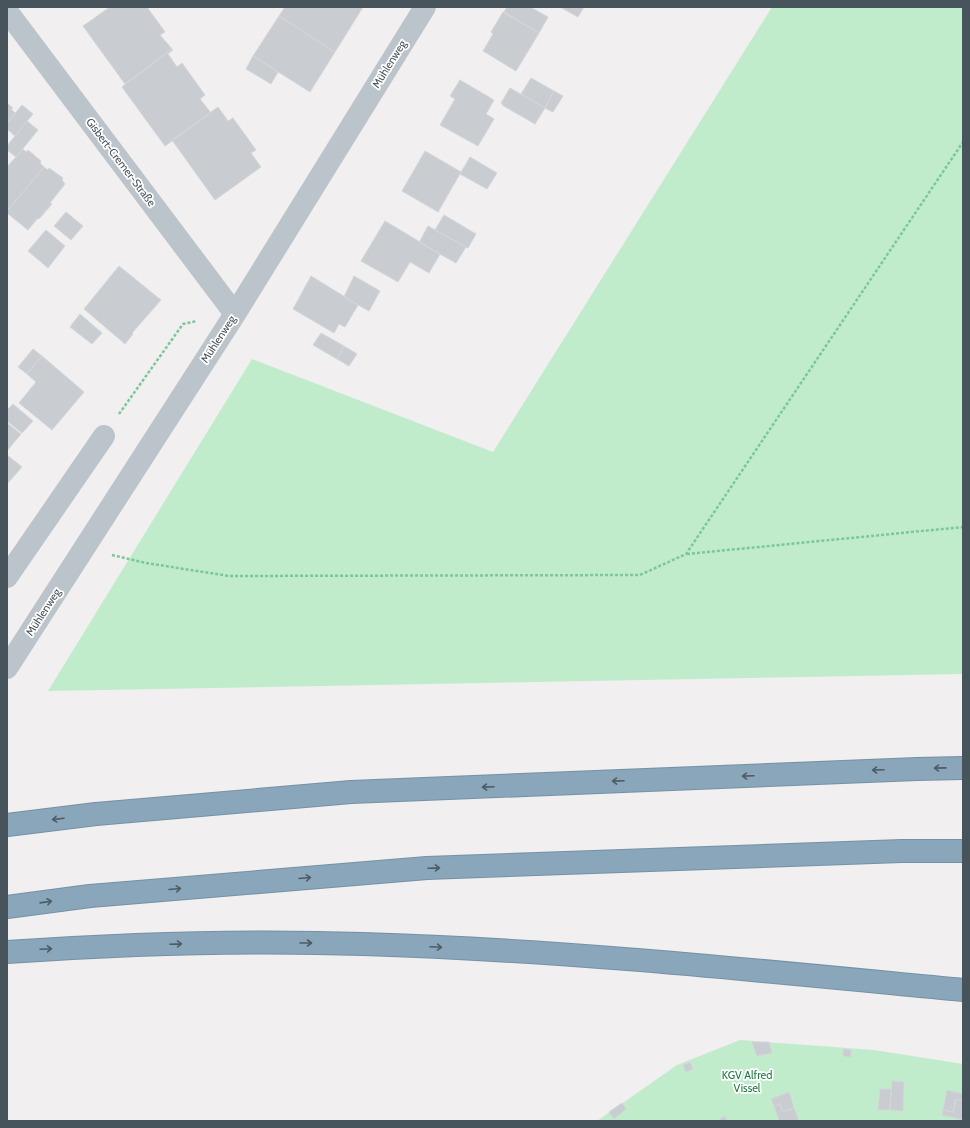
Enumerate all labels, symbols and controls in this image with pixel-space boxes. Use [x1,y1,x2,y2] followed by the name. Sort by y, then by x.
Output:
[369,37,409,91] street label: Mühlenweg
[83,115,159,209] street label: Gisbert-Cremer-Straße
[197,312,239,365] street label: Mühlenweg
[22,585,64,638] street label: Mühlenweg
[934,765,947,772] one-way arrow
[872,767,885,774] one-way arrow
[742,772,755,780] one-way arrow
[612,778,625,785] one-way arrow
[482,783,495,790] one-way arrow
[52,815,65,823] one-way arrow
[427,864,440,872] one-way arrow
[298,875,311,882] one-way arrow
[168,885,181,893] one-way arrow
[39,898,52,906] one-way arrow
[299,939,312,947] one-way arrow
[169,941,182,948] one-way arrow
[429,944,442,951] one-way arrow
[39,946,52,953] one-way arrow
[722,1068,772,1095] park label: KGV Alfred Vissel

